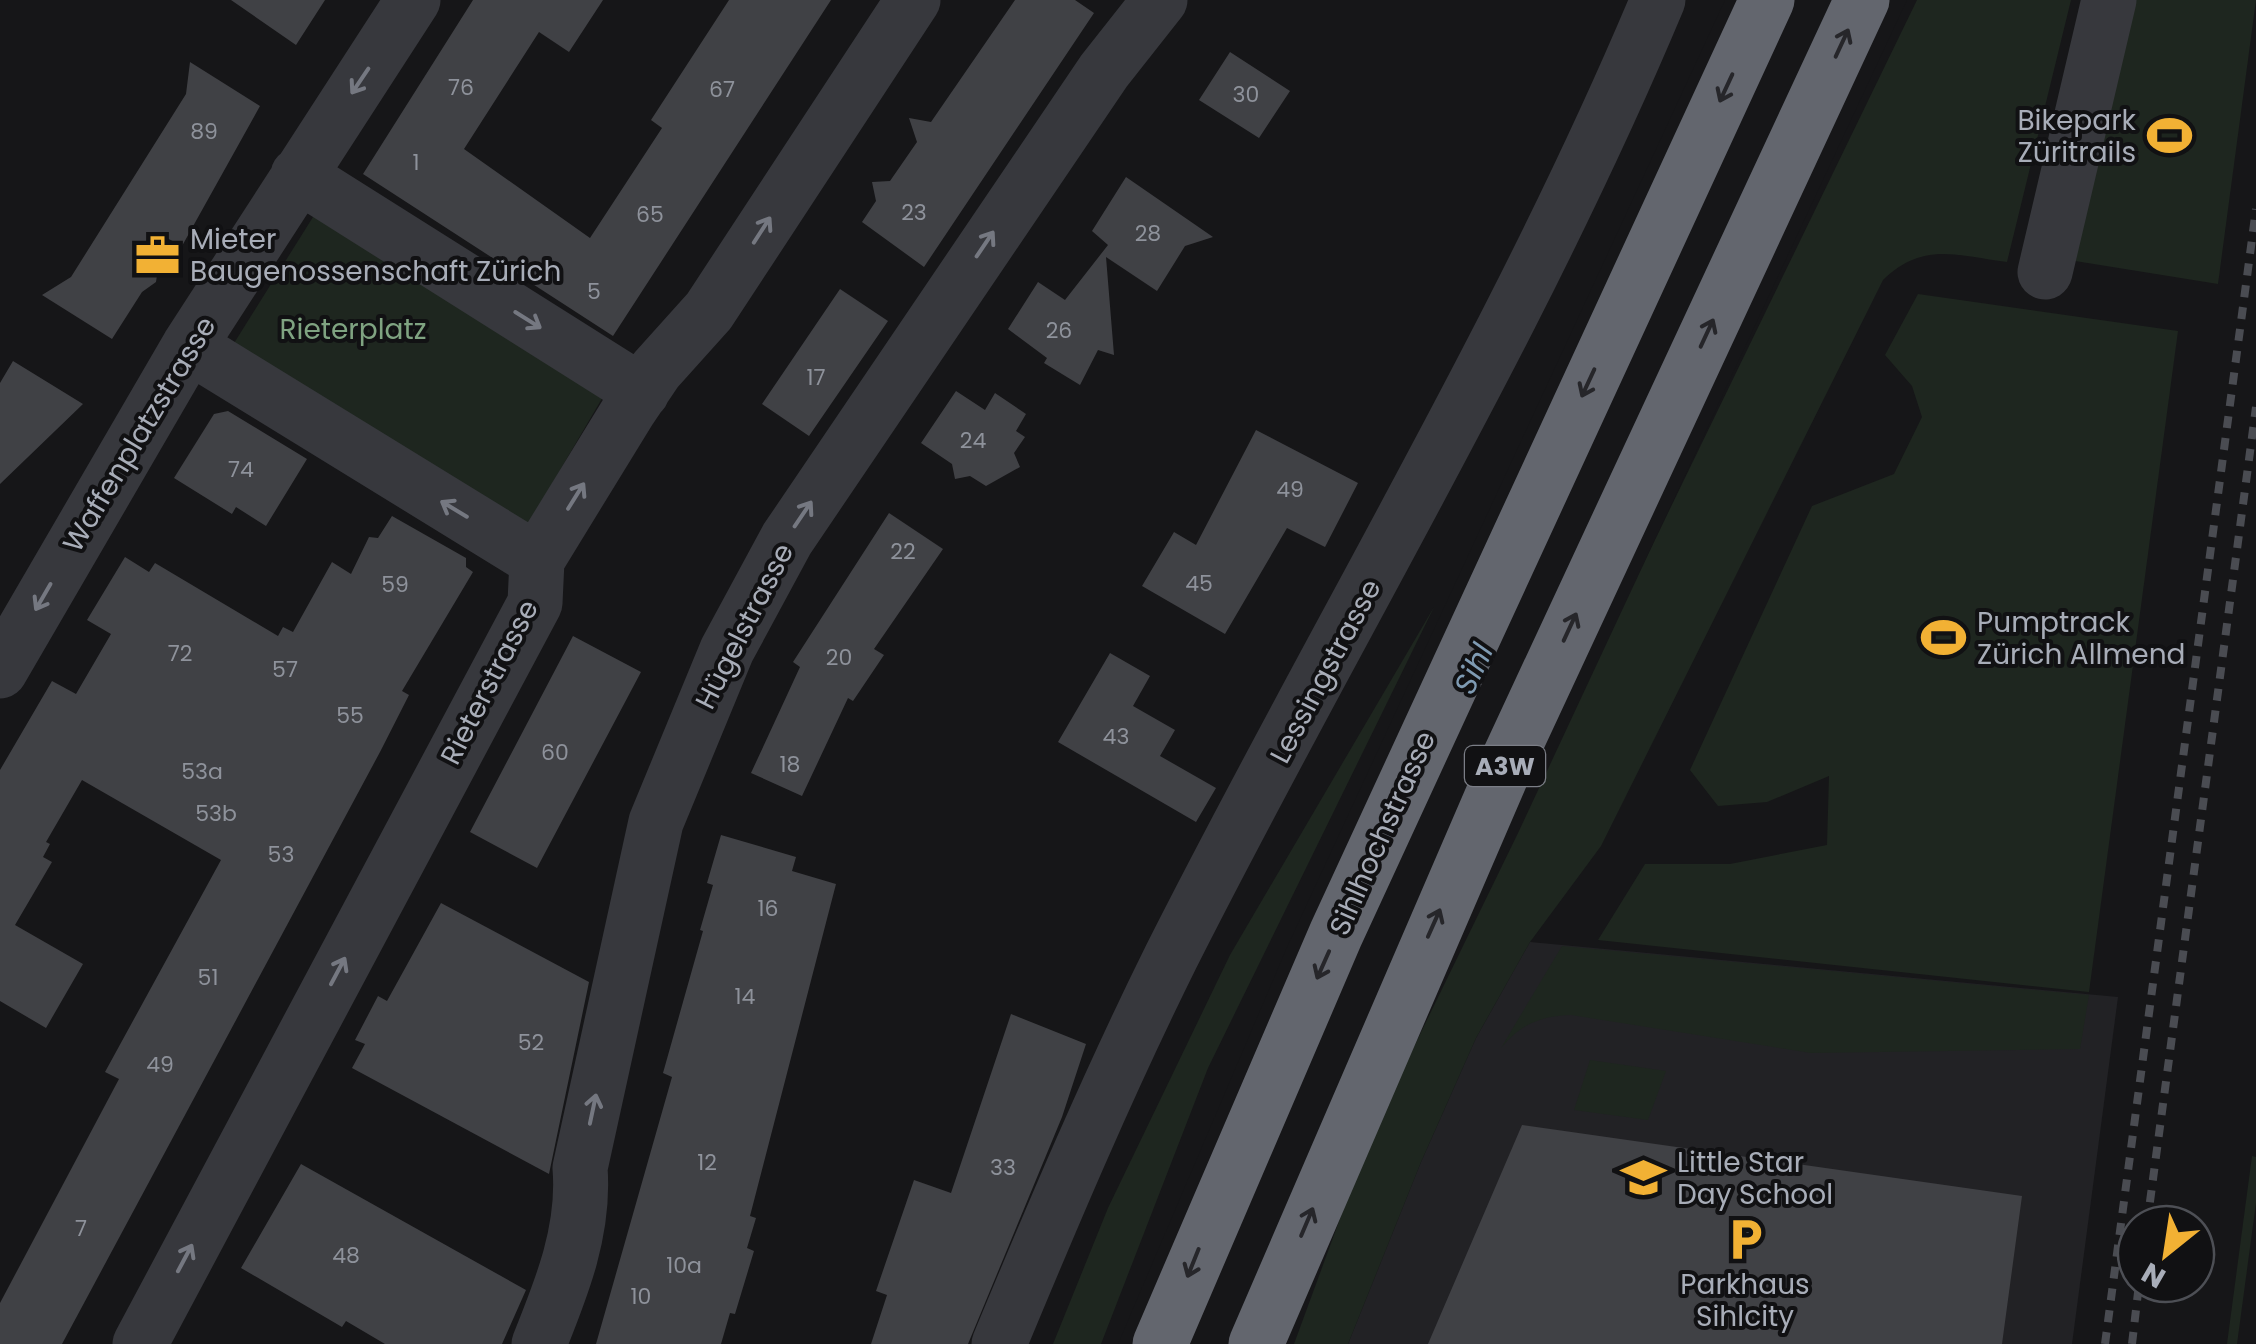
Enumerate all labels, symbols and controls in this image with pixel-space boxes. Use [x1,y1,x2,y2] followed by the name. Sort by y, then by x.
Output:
[1833,29,1852,59] one-way arrow
[349,67,370,95] one-way arrow
[448,72,474,103] house number: 76
[1715,72,1734,102] one-way arrow
[709,74,735,105] house number: 67
[1233,79,1259,110] house number: 30
[2017,101,2137,172] place label: Bikepark Züritrails
[2145,112,2193,160] sports icon: Bikepark Züritrails
[190,116,218,147] house number: 89
[412,147,420,178] house number: 1
[901,197,927,228] house number: 23
[636,199,664,230] house number: 65
[751,217,772,245] one-way arrow
[1135,218,1161,249] house number: 28
[190,220,561,291] place label: Mieter Baugenossenschaft Zürich
[133,231,181,279] office icon: Mieter Baugenossenschaft Zürich
[974,231,995,259] one-way arrow
[587,276,601,307] house number: 5
[54,309,225,559] street label: Waffenplatzstrasse
[280,310,426,349] park label: Rieterplatz
[514,310,542,330] one-way arrow
[1046,315,1072,346] house number: 26
[1699,318,1717,349] one-way arrow
[806,362,826,393] house number: 17
[1577,367,1596,397] one-way arrow
[960,425,986,456] house number: 24
[228,454,254,485] house number: 74
[1276,474,1304,505] house number: 49
[566,482,586,511] one-way arrow
[440,499,469,519] one-way arrow
[793,500,814,528] one-way arrow
[890,536,916,567] house number: 22
[686,537,803,716] street label: Hügelstrasse
[1185,568,1213,599] house number: 45
[381,569,409,600] house number: 59
[1261,572,1390,770] street label: Lessingstrasse
[33,582,53,611] one-way arrow
[431,593,548,771] street label: Rieterstrasse
[1977,603,2186,674] place label: Pumptrack Zürich Allmend
[1561,613,1580,643] one-way arrow
[1920,614,1968,662] sports icon: Pumptrack Zürich Allmend
[1443,636,1504,701] water label: Sihl
[168,638,192,669] house number: 72
[826,642,852,673] house number: 20
[272,654,298,685] house number: 57
[336,700,364,731] house number: 55
[1103,721,1129,752] house number: 43
[1320,725,1445,941] street label: Sihlhochstrasse
[541,737,569,768] house number: 60
[1465,746,1545,786] road number: A3W
[780,749,800,780] house number: 18
[181,756,223,787] house number: 53a
[195,798,237,829] house number: 53b
[268,839,294,870] house number: 53
[757,893,779,924] house number: 16
[1426,909,1445,939] one-way arrow
[1312,949,1331,979] one-way arrow
[329,956,348,986] one-way arrow
[198,962,218,993] house number: 51
[735,981,756,1012] house number: 14
[518,1027,544,1058] house number: 52
[146,1049,174,1080] house number: 49
[584,1094,603,1126] one-way arrow
[1677,1143,1833,1214] place label: Little Star Day School
[697,1147,717,1178] house number: 12
[990,1152,1016,1183] house number: 33
[1620,1154,1668,1202] school or university icon: Little Star Day School
[2116,1204,2216,1304] north arrow
[1299,1207,1317,1238] one-way arrow
[75,1213,87,1244] house number: 7
[1721,1215,1769,1263] parking icon: Parkhaus Sihlcity
[332,1240,360,1271] house number: 48
[176,1243,195,1273] one-way arrow
[1183,1247,1201,1278] one-way arrow
[666,1250,702,1281] house number: 10a
[2135,1253,2173,1297] text: N
[1680,1265,1810,1336] place label: Parkhaus Sihlcity
[631,1281,651,1312] house number: 10

